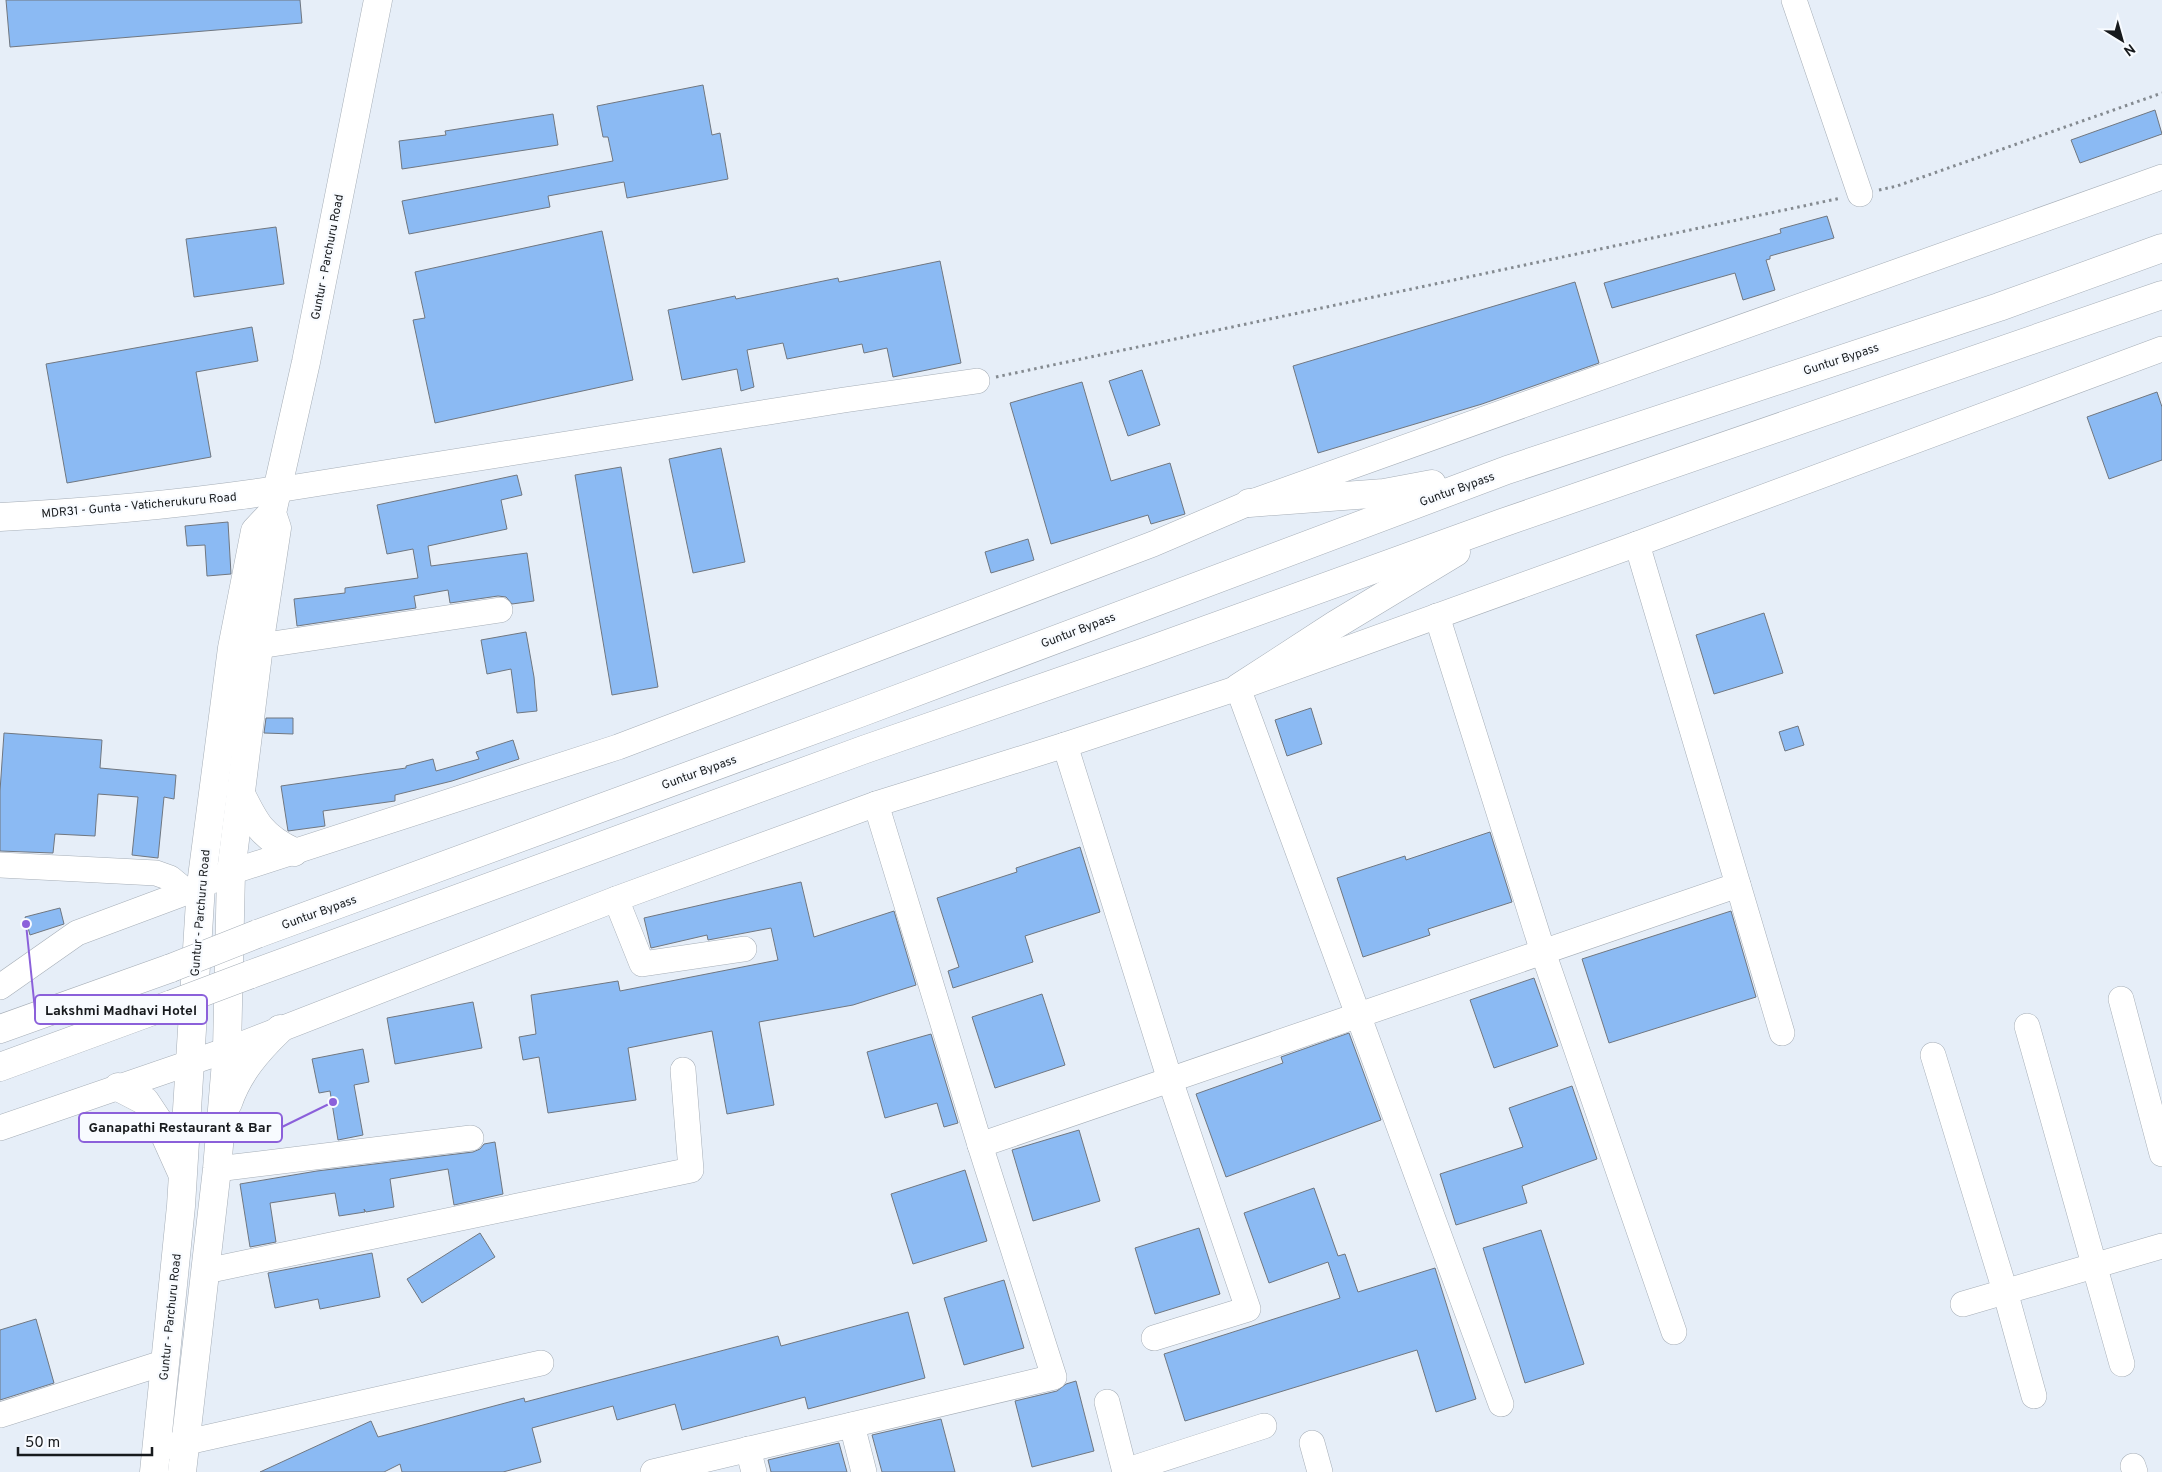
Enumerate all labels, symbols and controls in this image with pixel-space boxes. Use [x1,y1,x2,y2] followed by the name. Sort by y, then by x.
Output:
[2097,15,2147,65] north arrow
[2120,39,2138,59] text: N
[308,193,348,321] street label: Guntur - Parchuru Road
[1801,340,1881,380] street label: Guntur Bypass
[1418,469,1497,511] street label: Guntur Bypass
[41,489,237,523] street label: MDR31 - Gunta - Vaticherukuru Road
[1039,609,1118,653] street label: Guntur Bypass
[660,752,739,794] street label: Guntur Bypass
[187,849,215,977] street label: Guntur - Parchuru Road
[280,892,359,934] street label: Guntur Bypass
[35,995,207,1024] callout: Lakshmi Madhavi Hotel
[45,1003,197,1020] text: Lakshmi Madhavi Hotel
[79,1113,282,1142] callout: Ganapathi Restaurant & Bar
[89,1120,272,1137] text: Ganapathi Restaurant & Bar
[156,1253,186,1381] street label: Guntur - Parchuru Road
[18,1424,151,1456] scale bar
[25,1434,60,1453] text: 50 m

